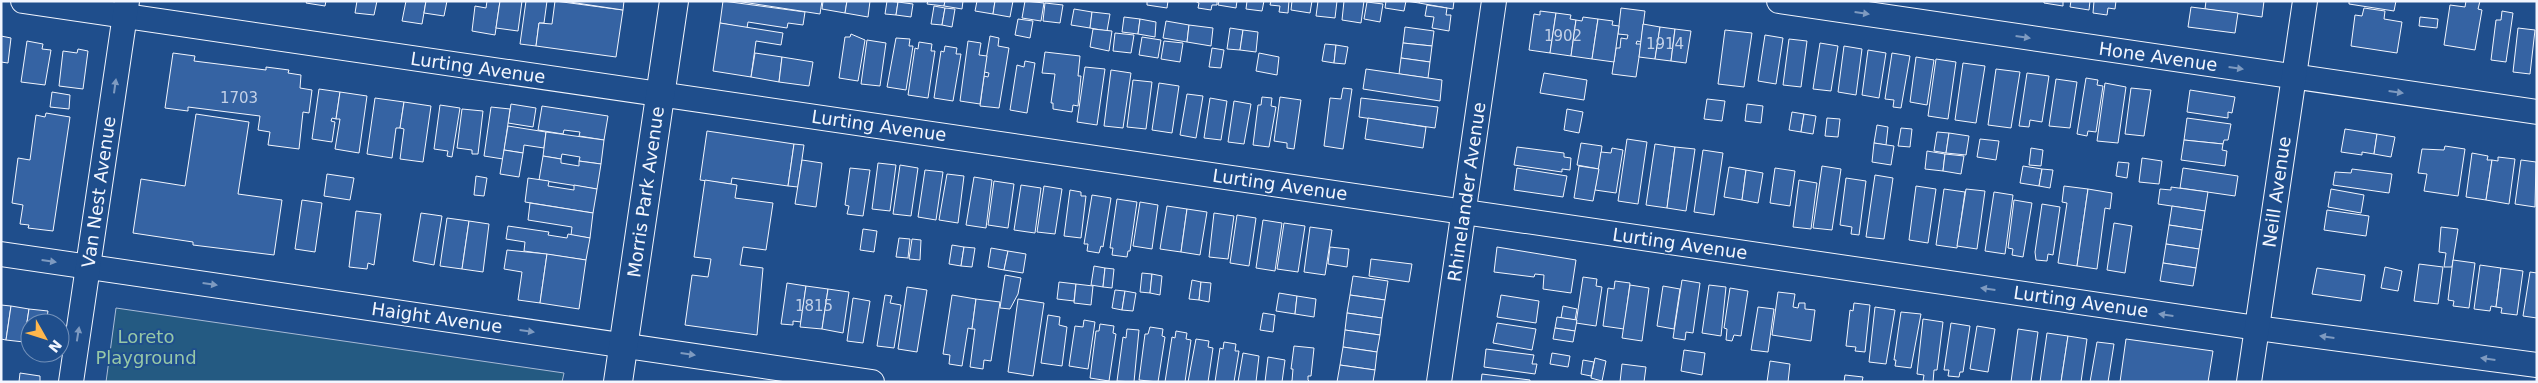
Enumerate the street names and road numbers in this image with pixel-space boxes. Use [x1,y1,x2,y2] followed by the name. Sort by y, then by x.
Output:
[2097,38,2219,75] street label: Hone Avenue
[409,48,547,87] street label: Lurting Avenue
[1443,101,1490,283] street label: Rhinelander Avenue
[623,105,668,279] street label: Morris Park Avenue
[810,106,948,145] street label: Lurting Avenue
[77,115,120,269] street label: Van Nest Avenue
[2258,135,2295,249] street label: Neill Avenue
[1211,165,1349,204] street label: Lurting Avenue
[1611,224,1749,263] street label: Lurting Avenue
[2012,282,2150,321] street label: Lurting Avenue
[370,298,504,337] street label: Haight Avenue

